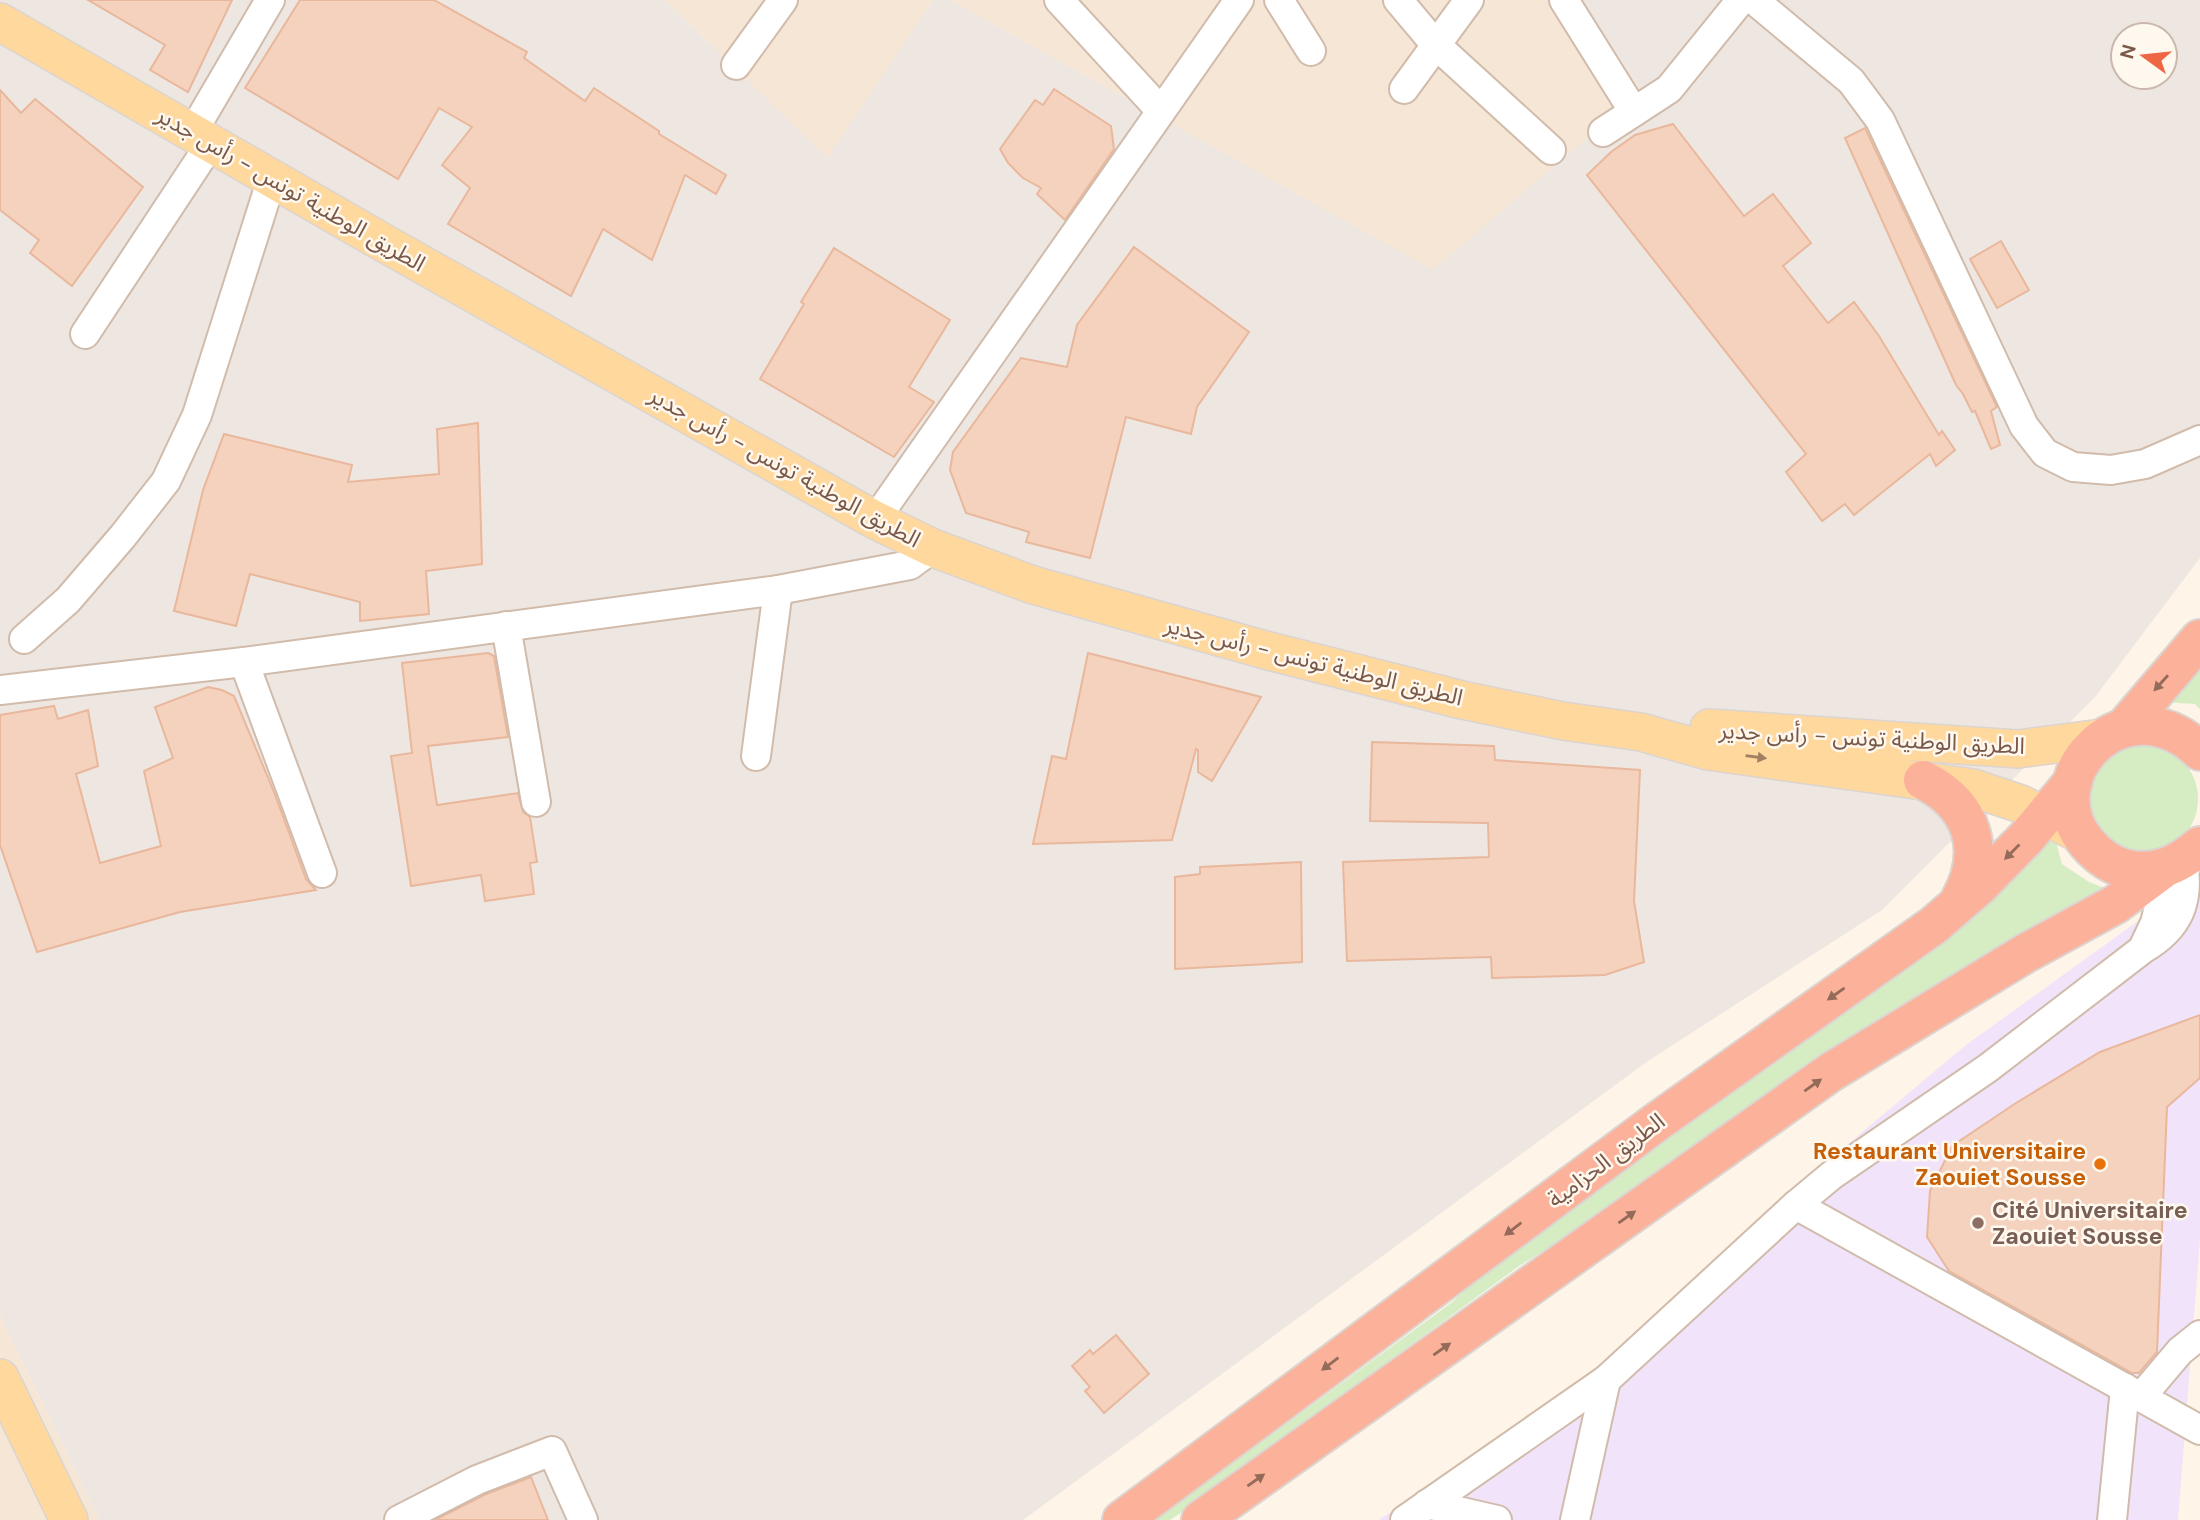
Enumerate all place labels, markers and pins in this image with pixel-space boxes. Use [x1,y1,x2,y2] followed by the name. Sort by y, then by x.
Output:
[1813,1136,2086,1192] place label: Restaurant Universitaire Zaouiet Sousse
[2092,1156,2108,1172] marker: Restaurant Universitaire Zaouiet Sousse
[1992,1195,2188,1251] place label: Cité Universitaire Zaouiet Sousse
[1970,1215,1986,1231] marker: Cité Universitaire Zaouiet Sousse

